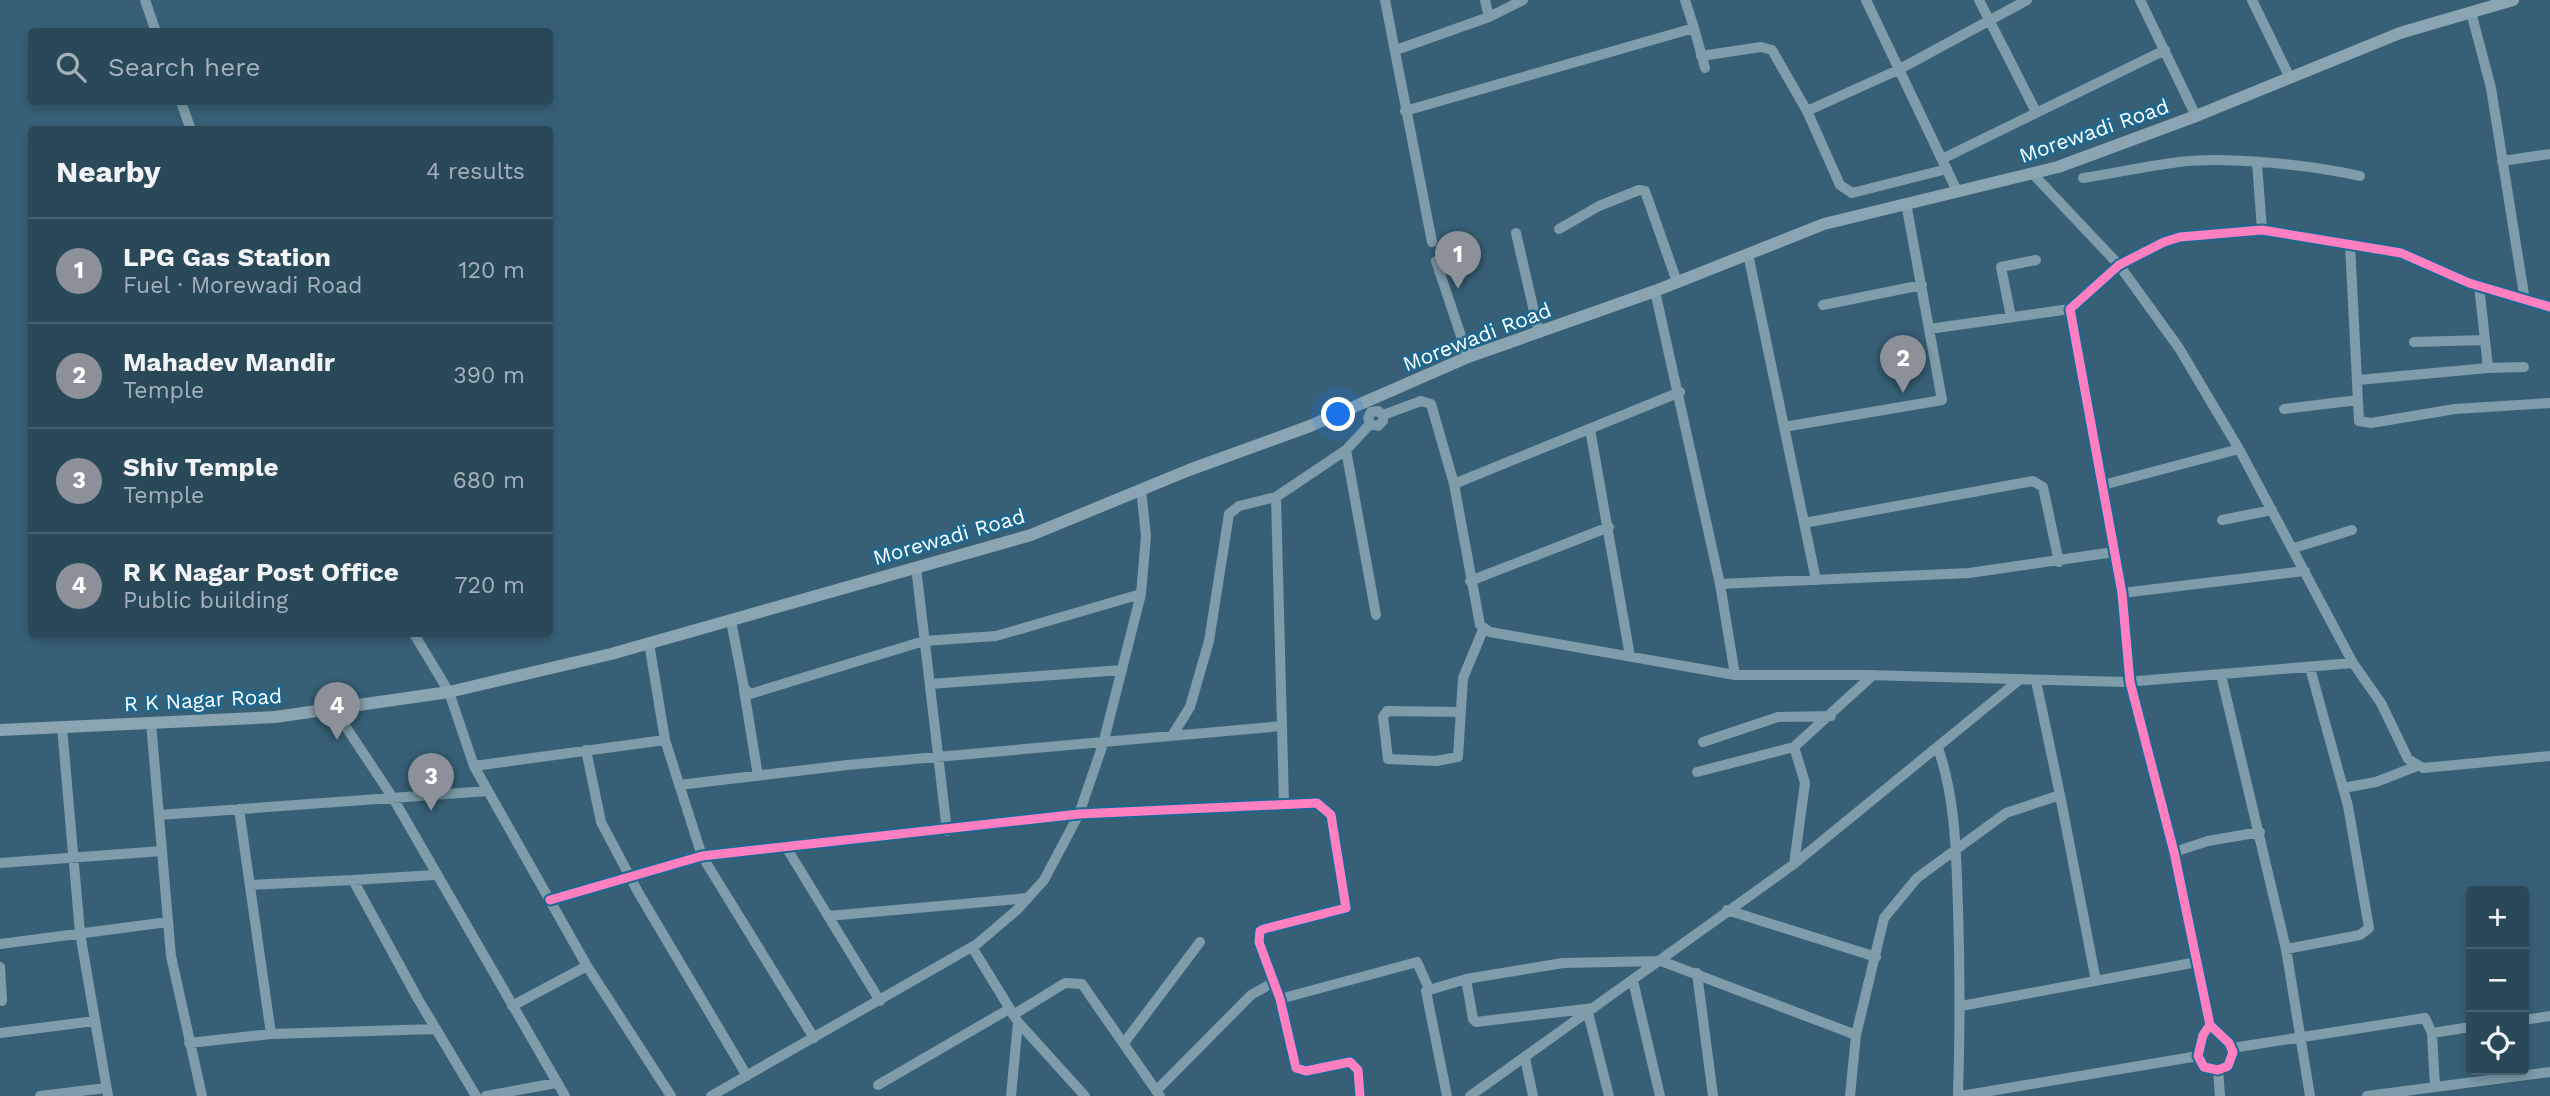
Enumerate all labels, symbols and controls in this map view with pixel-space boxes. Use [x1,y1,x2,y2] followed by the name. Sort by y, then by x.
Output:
[28,28,553,105] search box
[52,48,90,86] icon: search
[108,52,260,82] text: Search here
[2016,93,2172,168] street label: Morewadi Road
[56,154,161,189] text: Nearby
[426,158,525,185] text: 4 results
[1435,231,1481,289] pin: 1
[123,242,331,272] text: LPG Gas Station
[74,257,84,284] text: 1
[459,257,525,284] text: 120 m
[123,272,362,299] text: Fuel · Morewadi Road
[1399,297,1555,376] street label: Morewadi Road
[1880,335,1926,393] pin: 2
[123,347,335,377] text: Mahadev Mandir
[72,362,86,389] text: 2
[453,362,525,389] text: 390 m
[123,377,204,404] text: Temple
[1321,397,1355,431] your location
[123,452,278,482] text: Shiv Temple
[72,467,86,494] text: 3
[453,467,525,494] text: 680 m
[123,482,204,509] text: Temple
[870,503,1028,570] street label: Morewadi Road
[123,557,399,587] text: R K Nagar Post Office
[72,572,86,599] text: 4
[455,572,525,599] text: 720 m
[123,587,288,614] text: Public building
[314,682,360,740] pin: 4
[123,683,283,716] street label: R K Nagar Road
[408,753,454,811] pin: 3
[2466,886,2529,1075] map controls
[2466,886,2529,949] button: +
[2466,949,2529,1012] button: −
[2466,1012,2529,1075] button: locate

